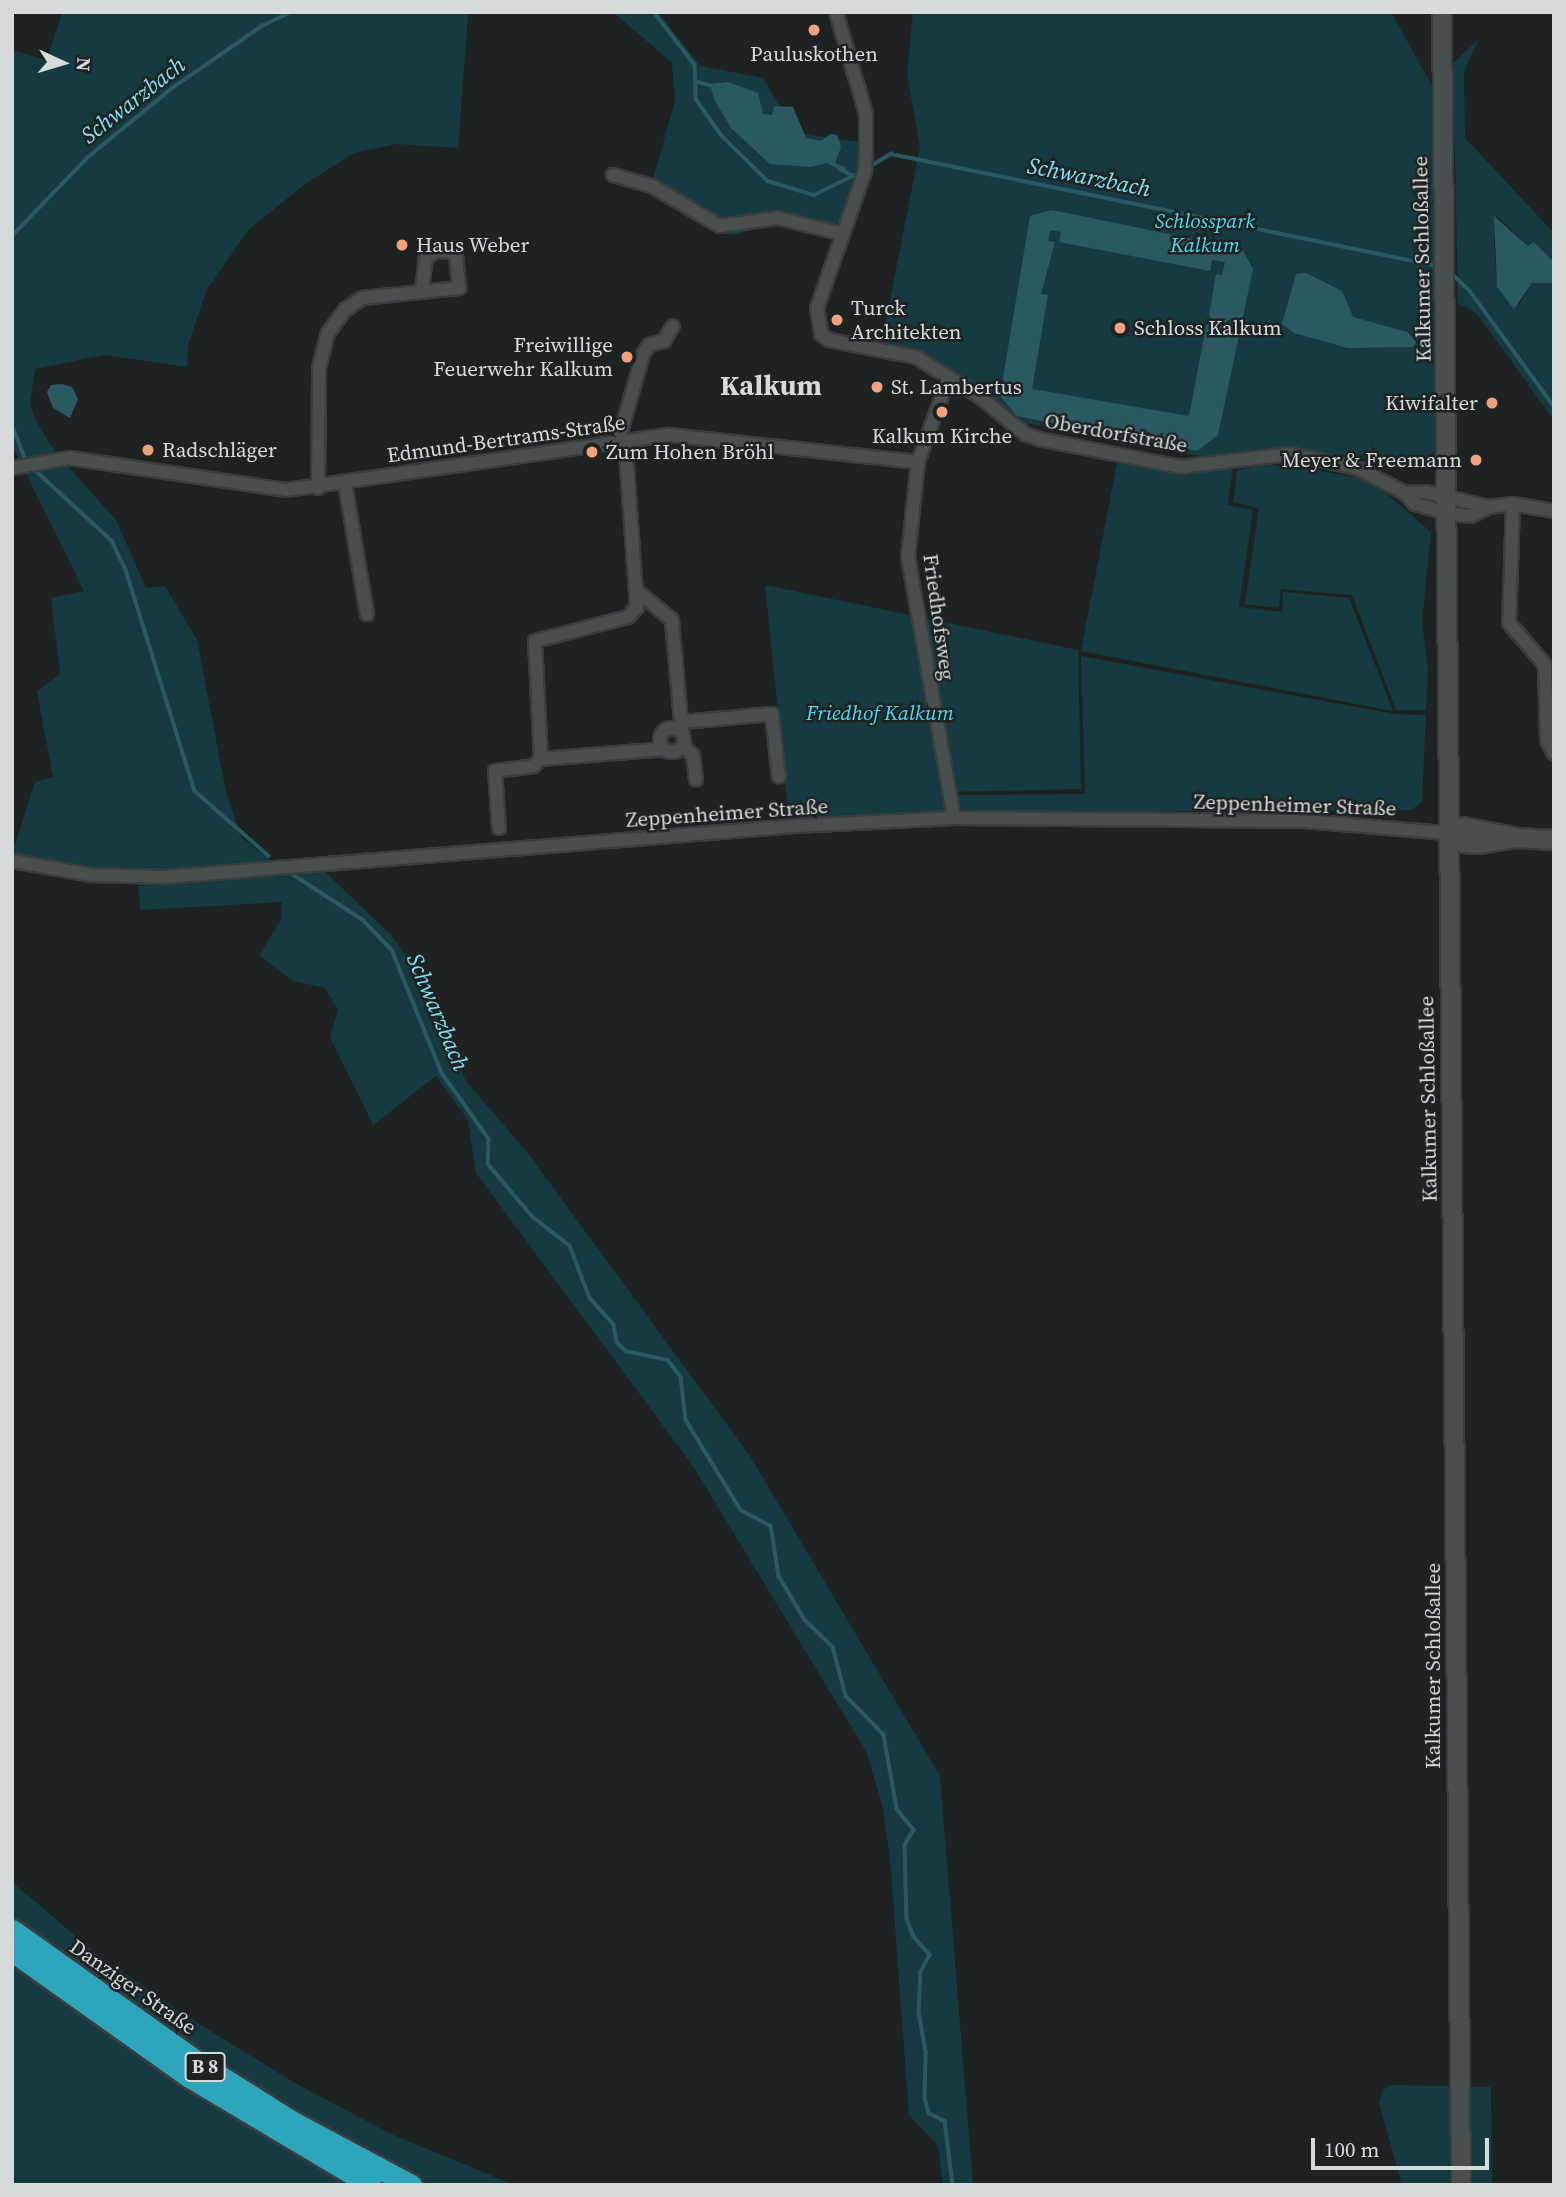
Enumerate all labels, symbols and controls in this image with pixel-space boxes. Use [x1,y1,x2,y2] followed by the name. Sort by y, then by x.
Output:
[806,22,822,38] marker: Pauluskothen
[28,28,98,98] north arrow
[750,41,878,67] place label: Pauluskothen
[75,51,191,149] water label: Schwarzbach
[70,57,97,72] text: N
[1025,152,1153,202] water label: Schwarzbach
[1408,156,1436,362] street label: Kalkumer Schloßallee
[1155,208,1255,258] park label: Schlosspark Kalkum
[416,232,530,258] place label: Haus Weber
[394,237,410,253] marker: Haus Weber
[851,295,962,345] place label: Turck Architekten
[829,312,845,328] marker: Turck Architekten
[1134,315,1282,341] place label: Schloss Kalkum
[1112,320,1128,336] marker: Schloss Kalkum
[433,332,613,382] place label: Freiwillige Feuerwehr Kalkum
[619,349,635,365] marker: Freiwillige Feuerwehr Kalkum
[720,368,822,402] district label: Kalkum
[891,374,1022,400] place label: St. Lambertus
[869,379,885,395] marker: St. Lambertus
[1385,390,1478,416] place label: Kiwifalter
[1484,395,1500,411] marker: Kiwifalter
[934,404,950,420] marker: Kalkum Kirche
[1043,408,1189,458] street label: Oberdorfstraße
[385,410,627,468] street label: Edmund-Bertrams-Straße
[872,423,1012,449] place label: Kalkum Kirche
[162,437,277,463] place label: Radschläger
[606,439,774,465] place label: Zum Hohen Bröhl
[140,442,156,458] marker: Radschläger
[584,444,600,460] marker: Zum Hohen Bröhl
[1281,447,1462,473] place label: Meyer & Freemann
[1468,452,1484,468] marker: Meyer & Freemann
[918,552,960,682] street label: Friedhofsweg
[806,700,954,726] park label: Friedhof Kalkum
[1193,789,1397,821] street label: Zeppenheimer Straße
[625,793,829,833] street label: Zeppenheimer Straße
[401,949,475,1075] water label: Schwarzbach
[1414,996,1442,1202] street label: Kalkumer Schloßallee
[1420,1563,1446,1769] street label: Kalkumer Schloßallee
[65,1934,201,2040] street label: Danziger Straße
[184,2052,226,2082] road number: B 8
[1314,2124,1492,2168] scale bar
[1324,2135,1379,2164] text: 100 m

